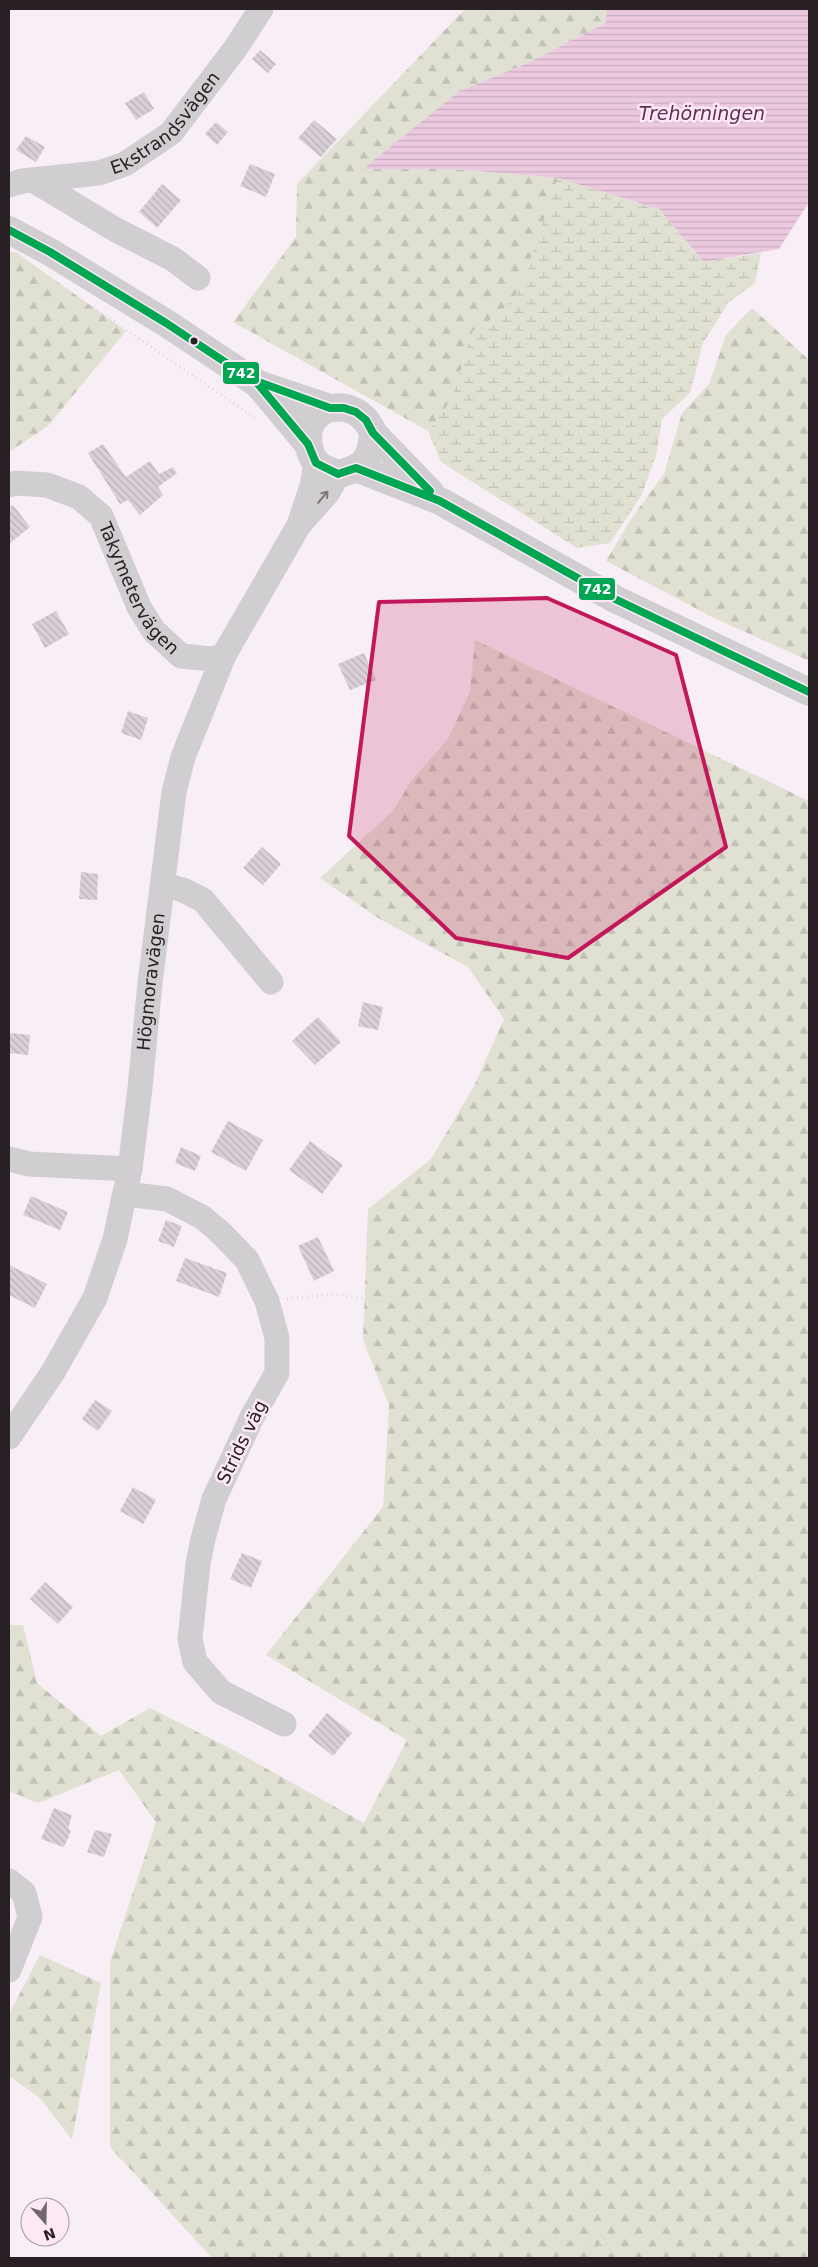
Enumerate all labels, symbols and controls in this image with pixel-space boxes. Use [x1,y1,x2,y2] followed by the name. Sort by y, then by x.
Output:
[107,67,224,178] street label: Ekstrandsvägen
[639,102,765,124] water label: Trehörningen
[189,336,199,346] unlabelled marker
[222,361,260,385] line badge: 742
[226,365,256,381] text: 742
[318,490,329,503] one-way arrow
[94,518,184,659] street label: Takymetervägen
[578,577,616,601] line badge: 742
[582,581,612,597] text: 742
[133,911,169,1052] street label: Högmoravägen
[212,1396,271,1487] street label: Strids väg
[20,2197,70,2247] north arrow
[41,2225,58,2244] text: N

